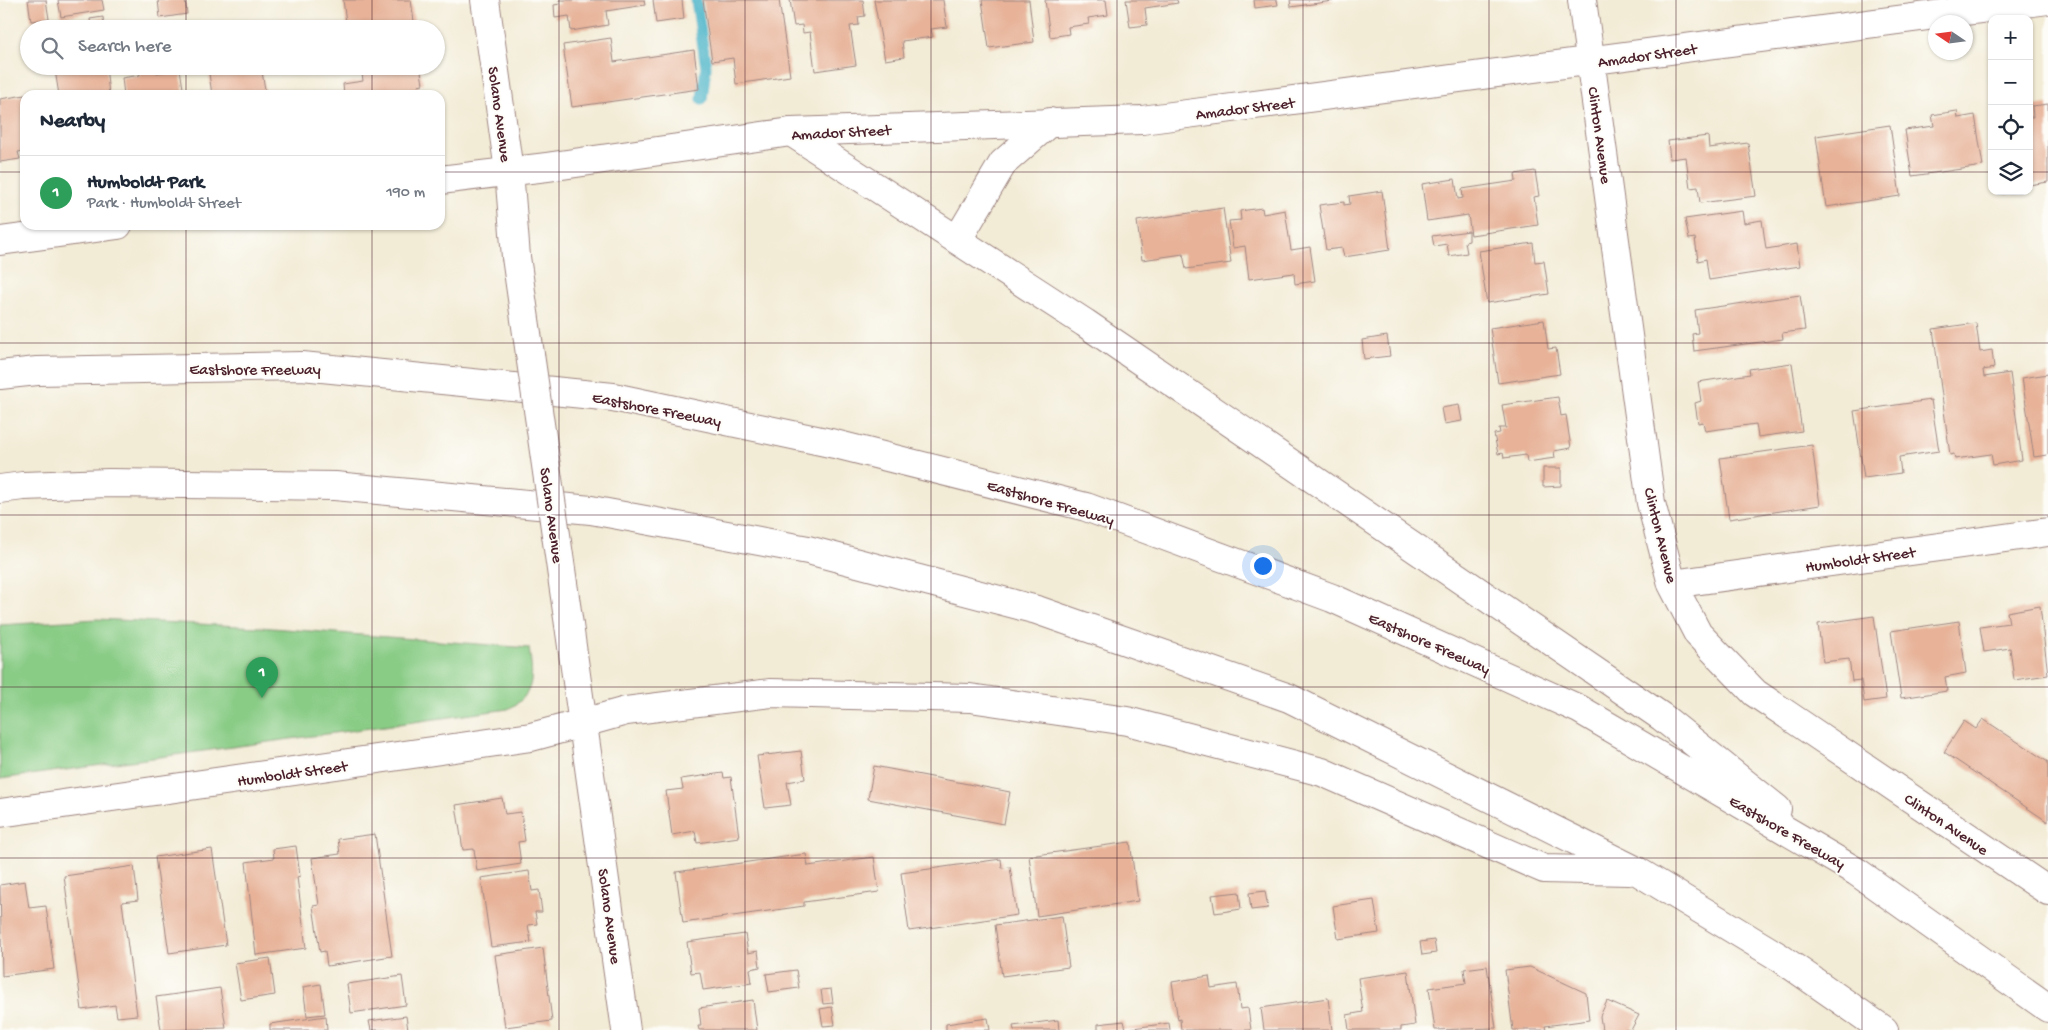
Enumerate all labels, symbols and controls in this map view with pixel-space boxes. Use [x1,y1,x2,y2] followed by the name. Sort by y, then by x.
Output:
[1928,15,1973,60] north arrow
[1988,15,2033,195] map controls
[1988,15,2033,60] button: +
[20,20,445,75] search box
[38,34,66,62] icon: search
[78,36,172,59] text: Search here
[1597,41,1700,74] street label: Amador Street
[1988,60,2033,105] button: −
[481,66,514,164] street label: Solano Avenue
[1581,86,1614,186] street label: Clinton Avenue
[1195,95,1297,126] street label: Amador Street
[1988,105,2033,150] button: locate
[40,110,105,135] text: Nearby
[791,122,893,147] street label: Amador Street
[1988,150,2033,195] button: layers
[87,172,204,195] text: Humboldt Park
[53,184,59,203] text: 1
[386,184,425,203] text: 190 m
[87,195,241,214] text: Park · Humboldt Street
[189,362,321,381] street label: Eastshore Freeway
[590,390,723,433] street label: Eastshore Freeway
[533,467,566,565] street label: Solano Avenue
[984,477,1116,532] street label: Eastshore Freeway
[1638,486,1680,586] street label: Clinton Avenue
[1804,544,1918,579] street label: Humboldt Street
[1250,553,1276,579] your location
[1365,610,1493,681] street label: Eastshore Freeway
[246,657,278,698] pin: 1
[236,758,350,793] street label: Humboldt Street
[1899,791,1991,861] street label: Clinton Avenue
[1725,793,1848,875] street label: Eastshore Freeway
[591,868,624,966] street label: Solano Avenue

